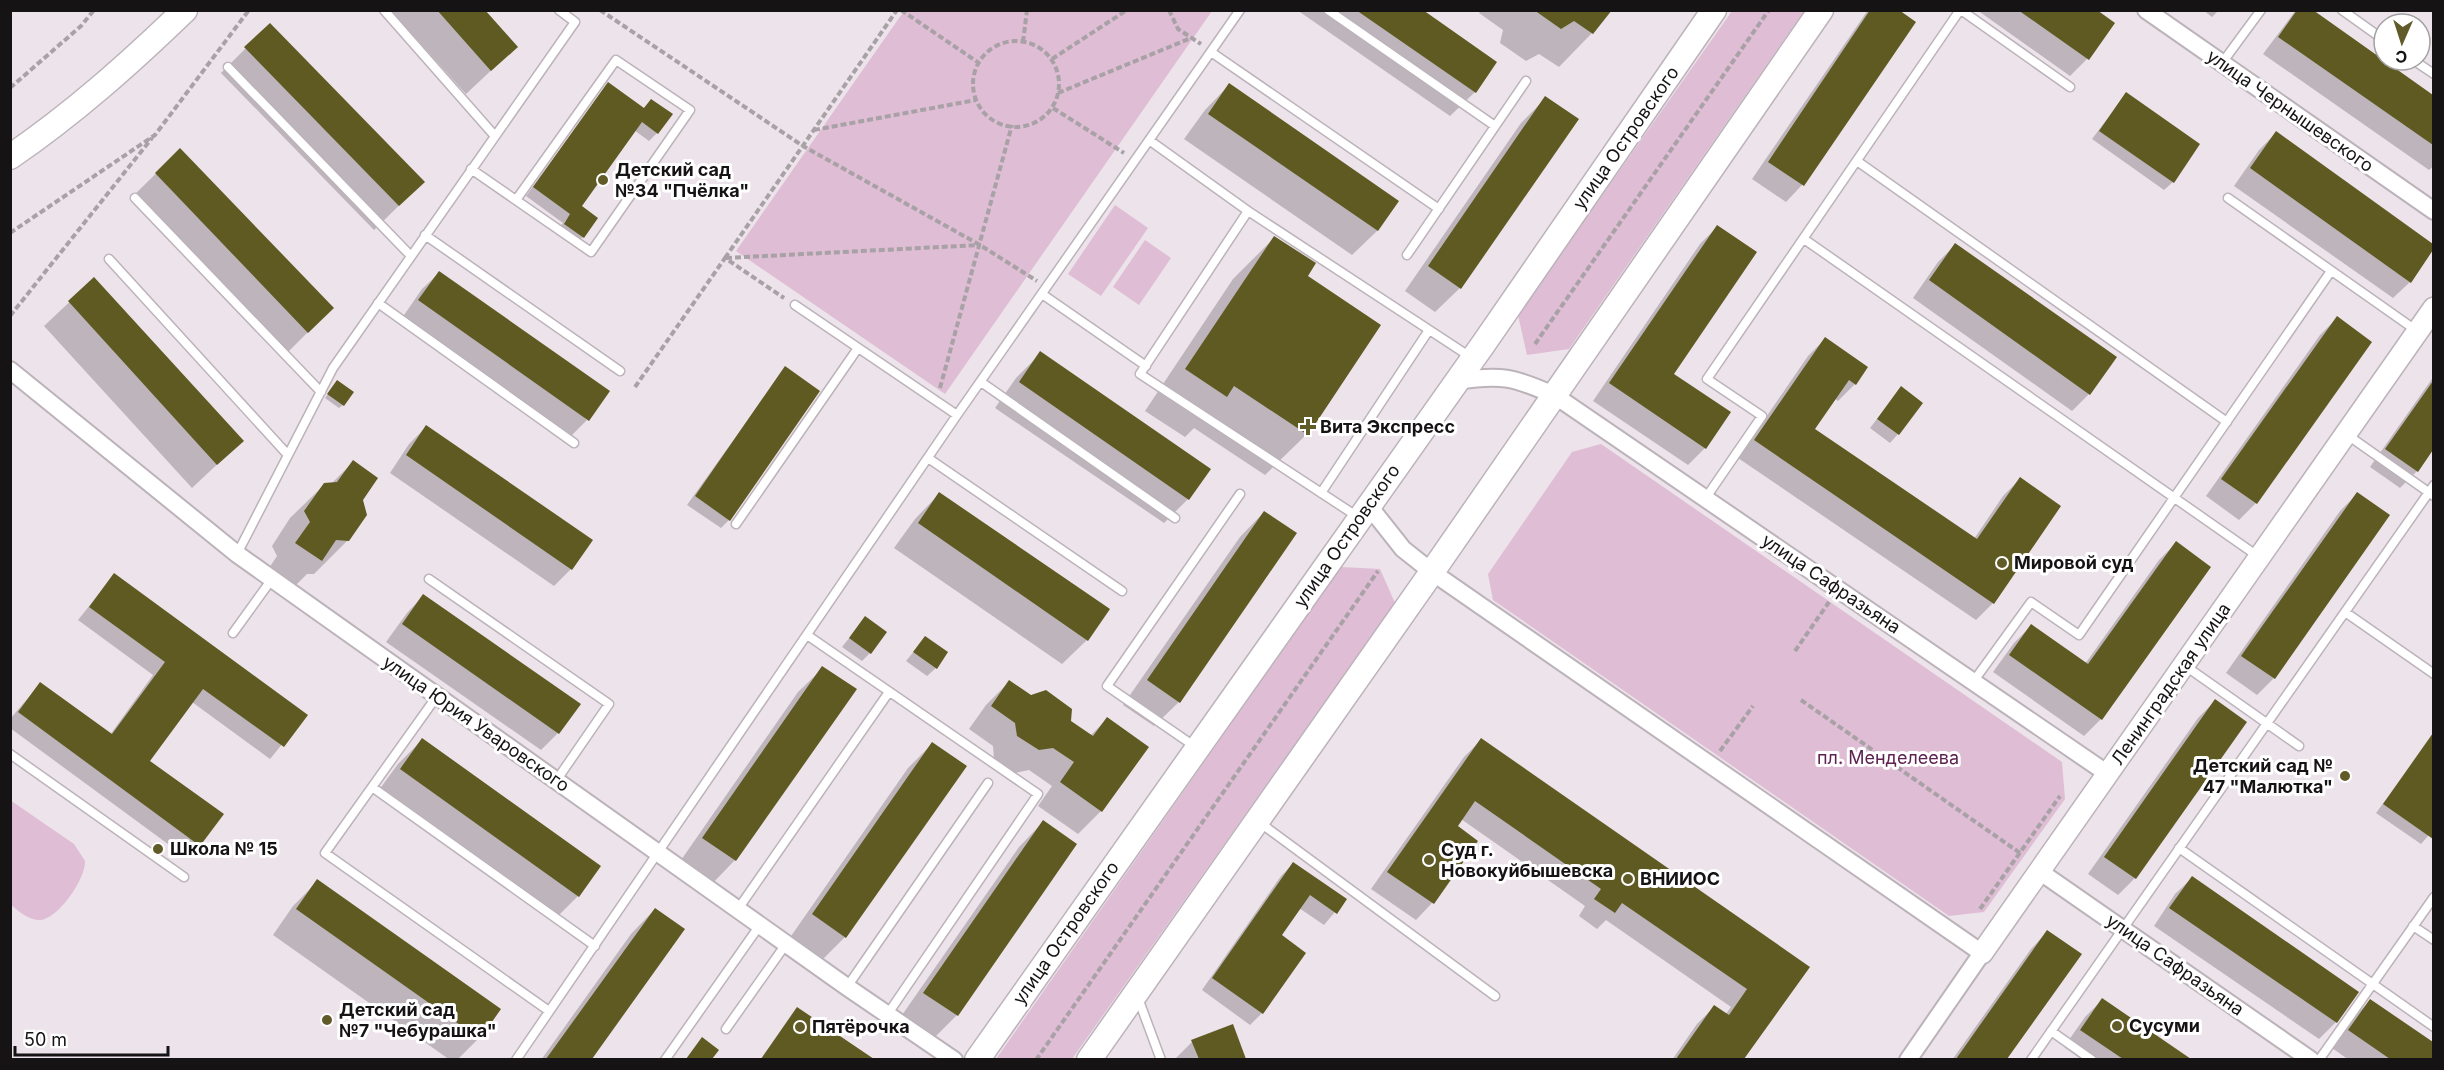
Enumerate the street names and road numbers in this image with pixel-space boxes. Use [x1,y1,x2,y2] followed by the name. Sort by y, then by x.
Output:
[2203,45,2378,176] street label: улица Чернышевского
[1568,62,1683,213] street label: улица Островского
[1289,460,1404,611] street label: улица Островского
[1758,529,1905,638] street label: улица Сафразьяна
[2107,599,2235,769] street label: Ленинградская улица
[379,651,574,796] street label: улица Юрия Уваровского
[1008,857,1123,1008] street label: улица Островского
[2103,909,2248,1020] street label: улица Сафразьяна

